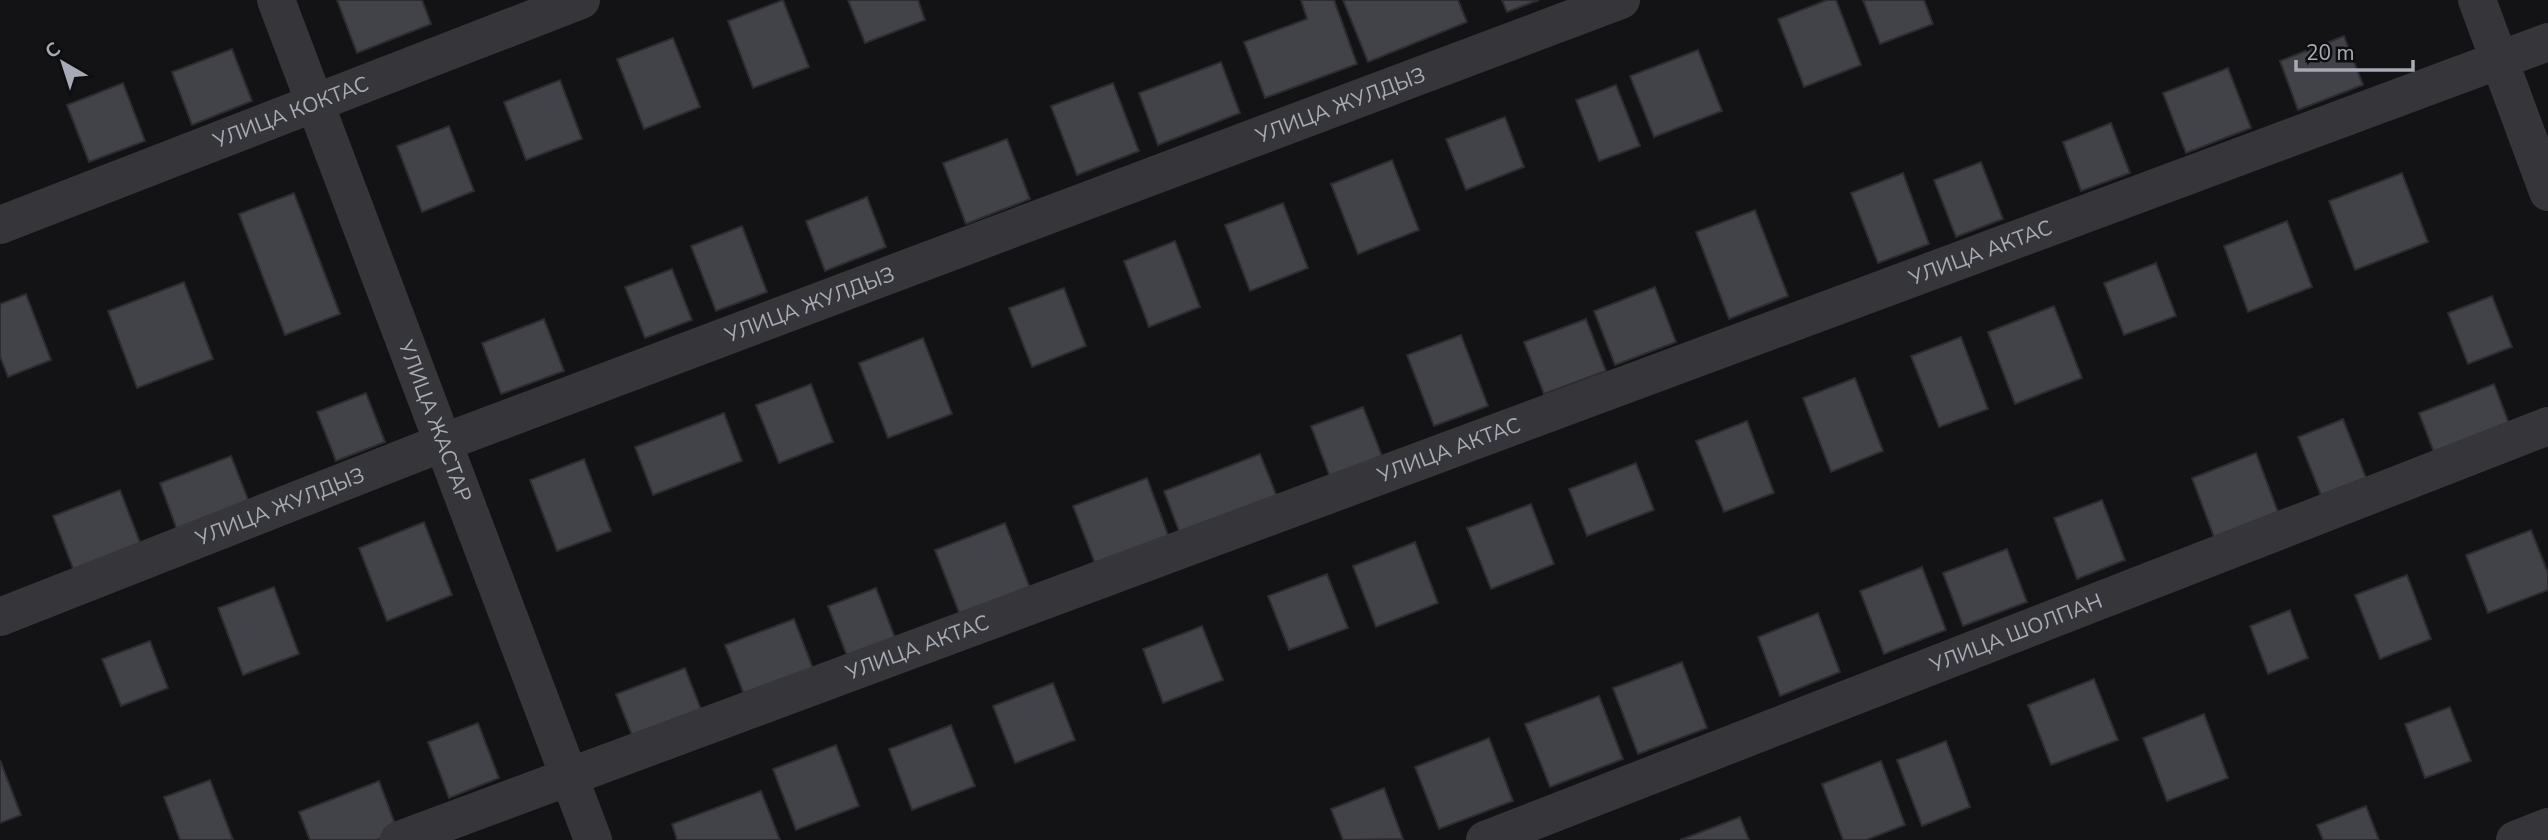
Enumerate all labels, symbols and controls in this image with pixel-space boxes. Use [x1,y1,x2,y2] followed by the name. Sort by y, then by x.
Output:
[28,28,98,98] north arrow
[2296,28,2413,72] scale bar
[40,36,66,65] text: С
[2306,39,2355,67] text: 20 m
[1251,61,1429,150] street label: УЛИЦА ЖУЛДЫЗ
[208,70,373,155] street label: УЛИЦА КОКТАС
[1904,213,2056,292] street label: УЛИЦА АКТАС
[720,260,899,350] street label: УЛИЦА ЖУЛДЫЗ
[391,336,478,506] street label: УЛИЦА ЖАСТАР
[1373,411,1524,490] street label: УЛИЦА АКТАС
[191,461,369,553] street label: УЛИЦА ЖУЛДЫЗ
[1925,587,2106,680] street label: УЛИЦА ШОЛПАН
[841,608,993,687] street label: УЛИЦА АКТАС

